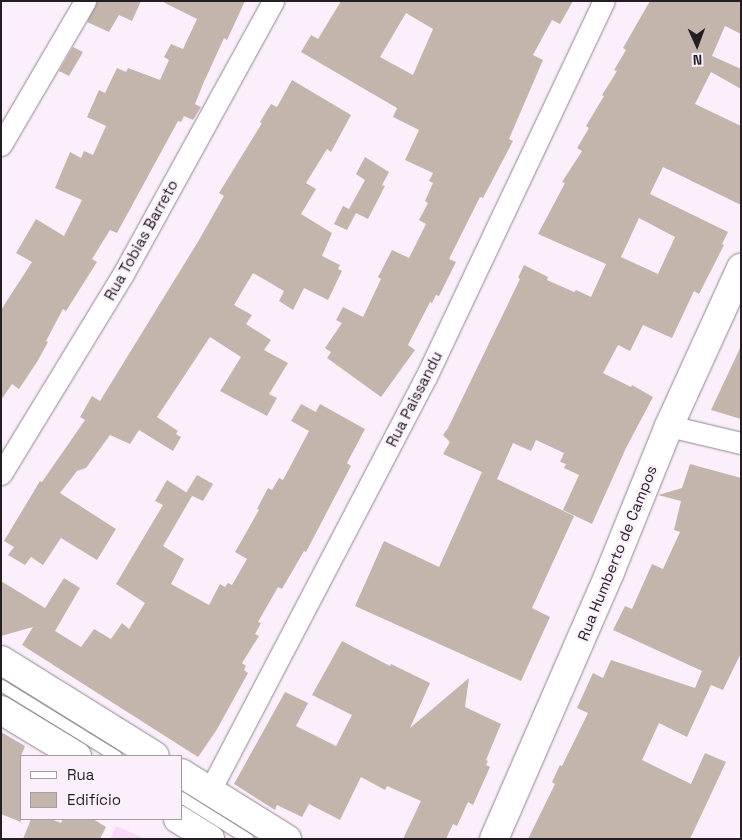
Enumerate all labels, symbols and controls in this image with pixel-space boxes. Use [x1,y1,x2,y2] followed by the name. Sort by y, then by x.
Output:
[672,20,722,70] north arrow
[693,51,703,69] text: N
[100,176,182,304] street label: Rua Tobias Barreto
[382,348,446,450] street label: Rua Paissandu
[574,463,660,643] street label: Rua Humberto de Campos
[20,755,182,820] legend
[67,765,94,784] text: Rua
[67,790,121,809] text: Edifício

